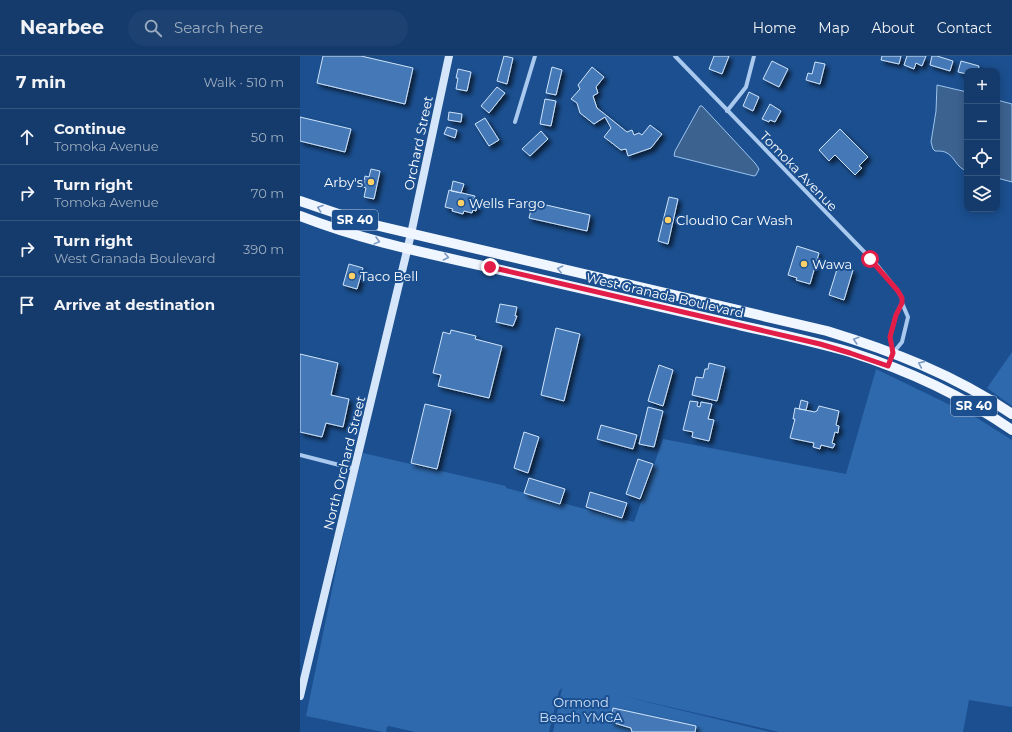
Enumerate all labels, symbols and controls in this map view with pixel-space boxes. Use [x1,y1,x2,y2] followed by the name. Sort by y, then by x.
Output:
[128,10,408,46] search box
[20,16,104,39] text: Nearbee
[142,17,164,39] icon: search
[174,18,263,37] text: Search here
[753,19,796,37] text: Home
[818,19,849,37] text: Map
[871,19,915,37] text: About
[937,19,992,37] text: Contact
[964,68,1000,212] map controls
[964,68,1000,104] button: +
[16,72,66,92] text: 7 min
[203,74,284,90] text: Walk · 510 m
[400,94,436,192] street label: Orchard Street
[964,104,1000,140] button: −
[54,119,126,138] text: Continue
[16,126,38,148] icon: ahead
[757,128,841,214] street label: Tomoka Avenue
[251,129,284,145] text: 50 m
[54,138,159,154] text: Tomoka Avenue
[964,140,1000,176] button: locate
[324,174,363,190] place label: Arby's
[54,175,133,194] text: Turn right
[964,176,1000,212] button: layers
[366,177,376,187] marker: Arby's
[16,182,38,204] icon: right
[251,185,284,201] text: 70 m
[54,194,159,210] text: Tomoka Avenue
[469,195,545,211] place label: Wells Fargo
[456,198,466,208] marker: Wells Fargo
[316,205,323,213] one-way arrow
[332,210,378,230] road number: SR 40
[676,212,793,228] place label: Cloud10 Car Wash
[663,215,673,225] marker: Cloud10 Car Wash
[54,231,133,250] text: Turn right
[374,236,380,244] one-way arrow
[16,238,38,260] icon: right
[243,241,284,257] text: 390 m
[54,250,216,266] text: West Granada Boulevard
[861,250,879,268] route start
[442,253,449,261] one-way arrow
[812,256,852,272] place label: Wawa
[481,258,499,276] route end
[799,259,809,269] marker: Wawa
[557,265,564,274] one-way arrow
[360,268,418,284] place label: Taco Bell
[584,269,746,321] street label: West Granada Boulevard
[347,271,357,281] marker: Taco Bell
[16,294,38,316] icon: arrive
[54,295,215,314] text: Arrive at destination
[853,336,860,345] one-way arrow
[918,361,926,369] one-way arrow
[320,394,368,532] street label: North Orchard Street
[951,396,997,416] road number: SR 40
[539,694,623,725] park label: Ormond Beach YMCA

